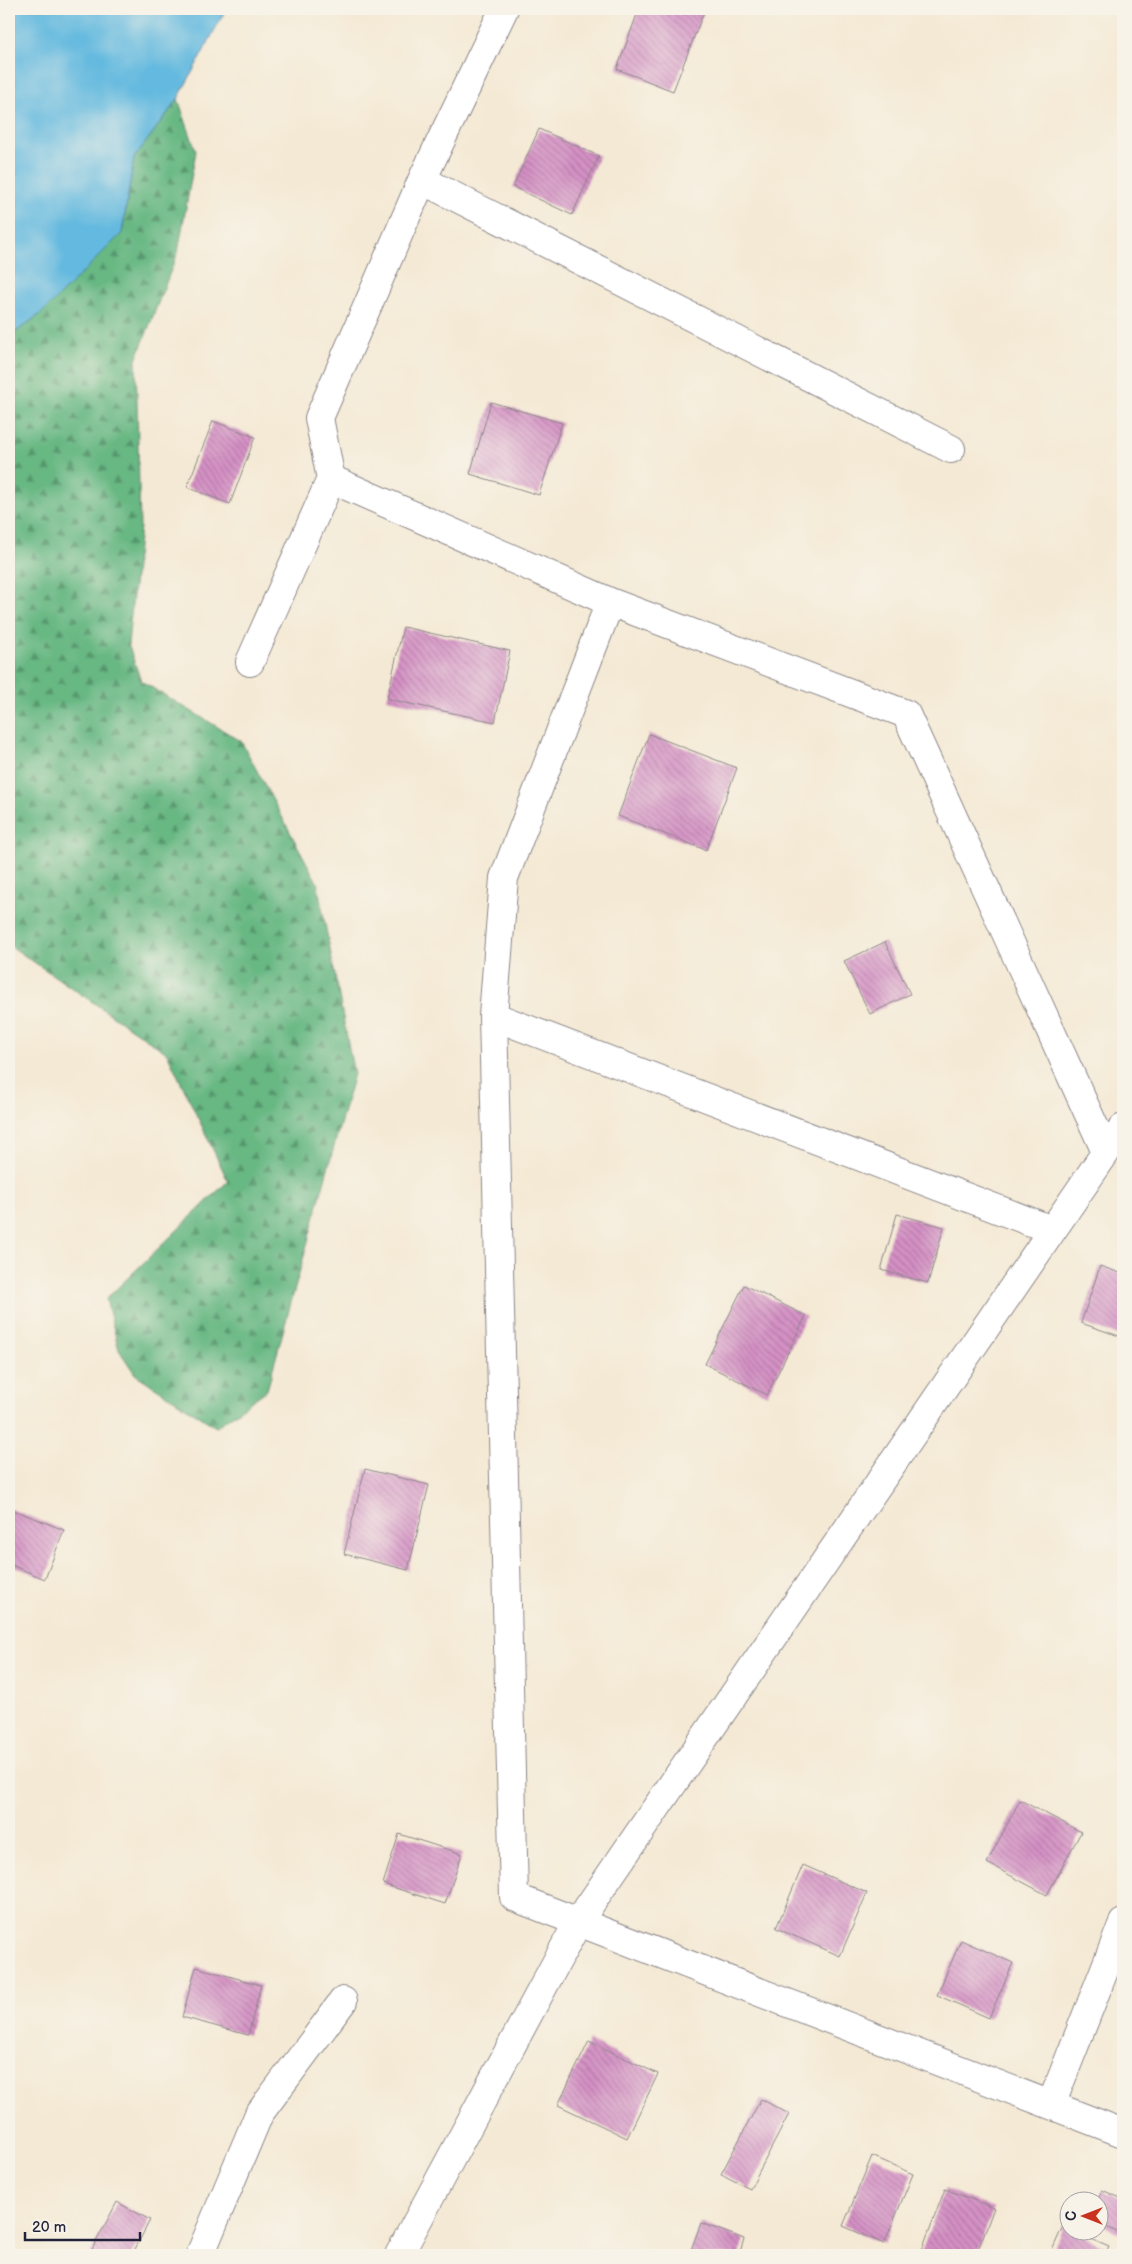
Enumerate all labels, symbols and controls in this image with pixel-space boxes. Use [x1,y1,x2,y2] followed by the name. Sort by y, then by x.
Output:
[1060,2192,1110,2242] north arrow
[25,2209,140,2241] scale bar
[1063,2211,1080,2221] text: С
[32,2218,66,2237] text: 20 m

